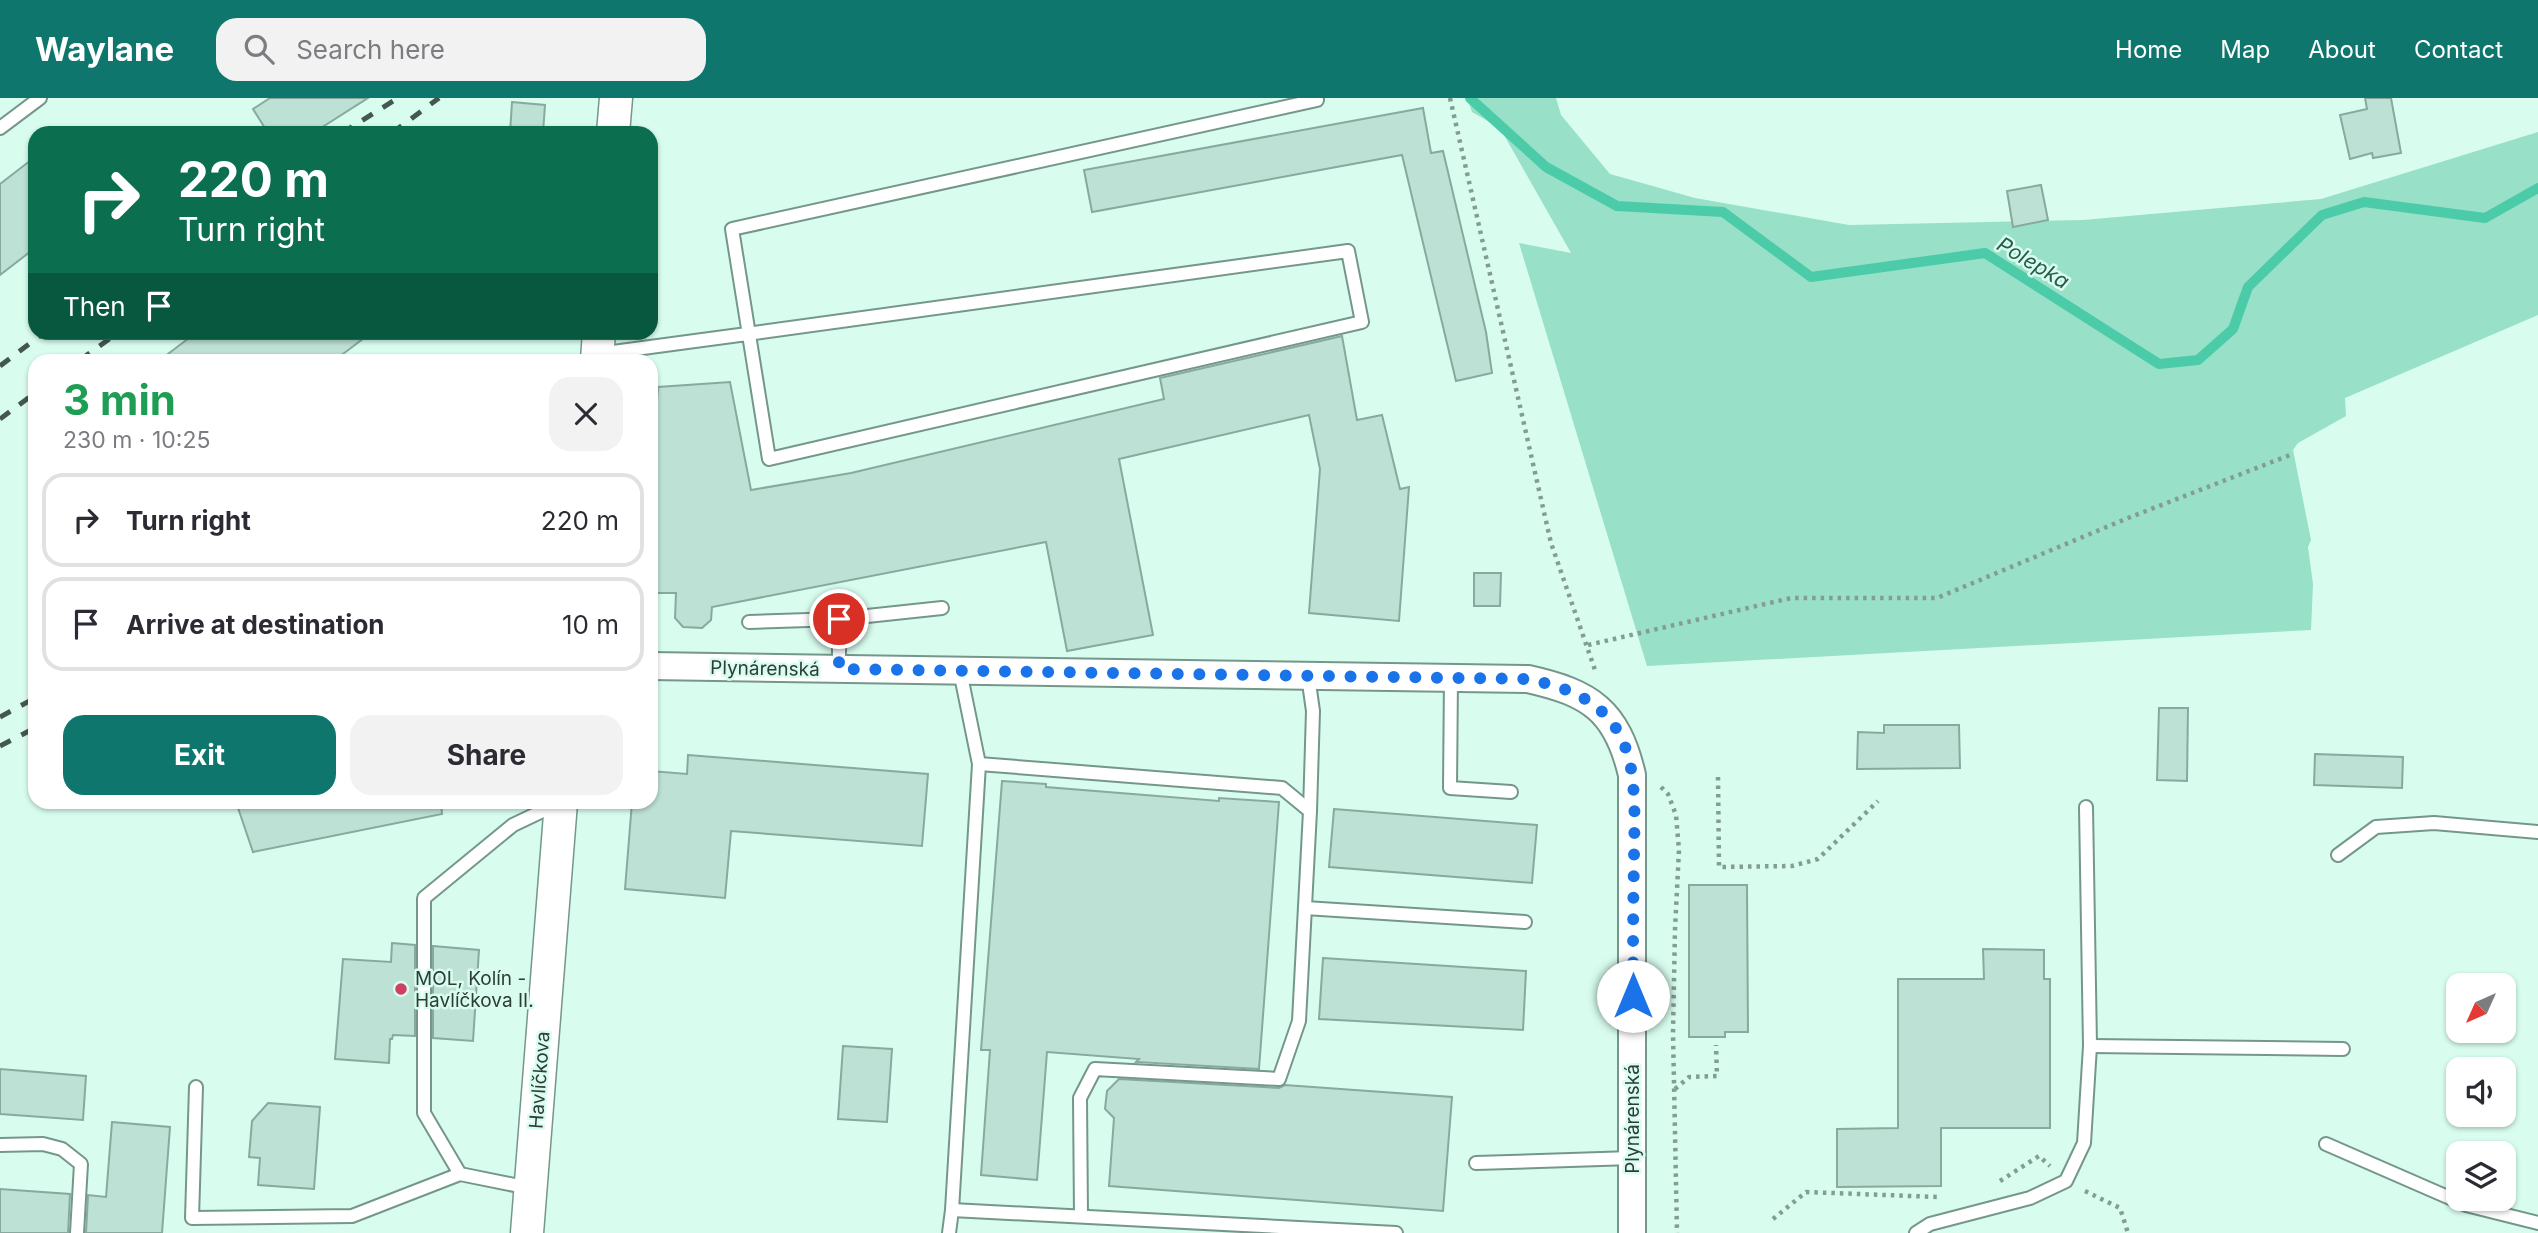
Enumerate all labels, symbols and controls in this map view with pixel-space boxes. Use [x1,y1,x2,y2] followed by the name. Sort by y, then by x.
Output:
[216,18,706,81] search box
[35,29,174,69] text: Waylane
[240,30,278,68] icon: search
[296,34,445,65] text: Search here
[2115,35,2182,64] text: Home
[2220,35,2270,64] text: Map
[2308,35,2376,64] text: About
[2414,35,2503,64] text: Contact
[178,150,329,209] text: 220 m
[63,154,154,245] icon: right
[178,210,325,249] text: Turn right
[1993,231,2074,294] water label: Polepka
[140,287,178,325] icon: arrive
[63,291,126,322] text: Then
[63,374,176,425] text: 3 min
[549,377,623,451] button: close
[63,426,210,454] text: 230 m · 10:25
[67,501,105,539] icon: right
[126,505,251,536] text: Turn right
[541,505,619,536] text: 220 m
[809,589,869,649] pin
[820,600,858,638] icon: arrive
[67,605,105,643] icon: arrive
[126,609,385,640] text: Arrive at destination
[562,609,619,640] text: 10 m
[710,656,820,681] street label: Plynárenská
[63,715,336,795] button: Exit
[350,715,623,795] button: Share
[1596,959,1670,1033] position arrow
[415,967,534,1012] place label: MOL, Kolín - Havlíčkova II.
[2446,973,2516,1043] north arrow
[2446,973,2516,1211] map controls
[393,981,409,997] marker: MOL, Kolín - Havlíčkova II.
[525,1031,554,1130] street label: Havlíčkova
[2446,1057,2516,1127] button: sound
[1621,1064,1644,1174] street label: Plynárenská
[2446,1141,2516,1211] button: layers

